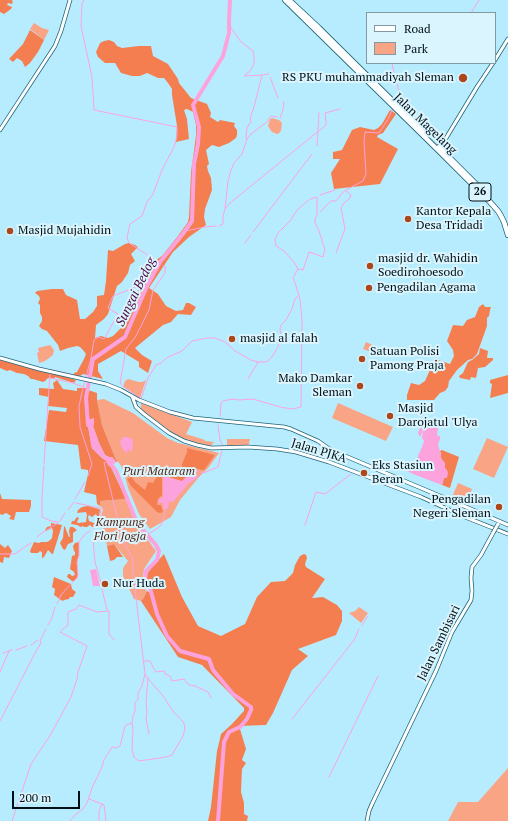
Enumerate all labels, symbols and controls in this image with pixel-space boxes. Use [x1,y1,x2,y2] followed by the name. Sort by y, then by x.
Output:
[366,12,496,64] legend
[404,21,431,36] text: Road
[404,41,428,56] text: Park
[282,71,454,85] place label: RS PKU muhammadiyah Sleman
[457,72,469,84] marker: RS PKU muhammadiyah Sleman
[391,90,459,158] street label: Jalan Magelang
[469,183,491,201] road number: 26
[416,205,491,233] place label: Kantor Kepala Desa Tridadi
[403,214,413,224] marker: Kantor Kepala Desa Tridadi
[18,224,111,238] place label: Masjid Mujahidin
[5,226,15,236] marker: Masjid Mujahidin
[378,252,478,280] place label: masjid dr. Wahidin Soedirohoesodo
[113,255,159,329] water label: Sungai Bedog
[365,261,375,271] marker: masjid dr. Wahidin Soedirohoesodo
[377,281,476,295] place label: Pengadilan Agama
[364,283,374,293] marker: Pengadilan Agama
[240,332,318,346] place label: masjid al falah
[227,334,237,344] marker: masjid al falah
[370,345,444,373] place label: Satuan Polisi Pamong Praja
[357,354,367,364] marker: Satuan Polisi Pamong Praja
[278,372,352,400] place label: Mako Damkar Sleman
[355,381,365,391] marker: Mako Damkar Sleman
[398,402,478,430] place label: Masjid Darojatul 'Ulya
[385,411,395,421] marker: Masjid Darojatul 'Ulya
[290,436,348,466] street label: Jalan PJKA
[372,459,433,487] place label: Eks Stasiun Beran
[123,465,195,479] park label: Puri Mataram
[359,468,369,478] marker: Eks Stasiun Beran
[413,493,491,521] place label: Pengadilan Negeri Sleman
[494,502,504,512] marker: Pengadilan Negeri Sleman
[94,516,146,544] park label: Kampung Flori Jogja
[113,577,165,591] place label: Nur Huda
[100,579,110,589] marker: Nur Huda
[414,603,464,683] street label: Jalan Sambisari
[14,783,82,809] scale bar
[19,790,51,805] text: 200 m

